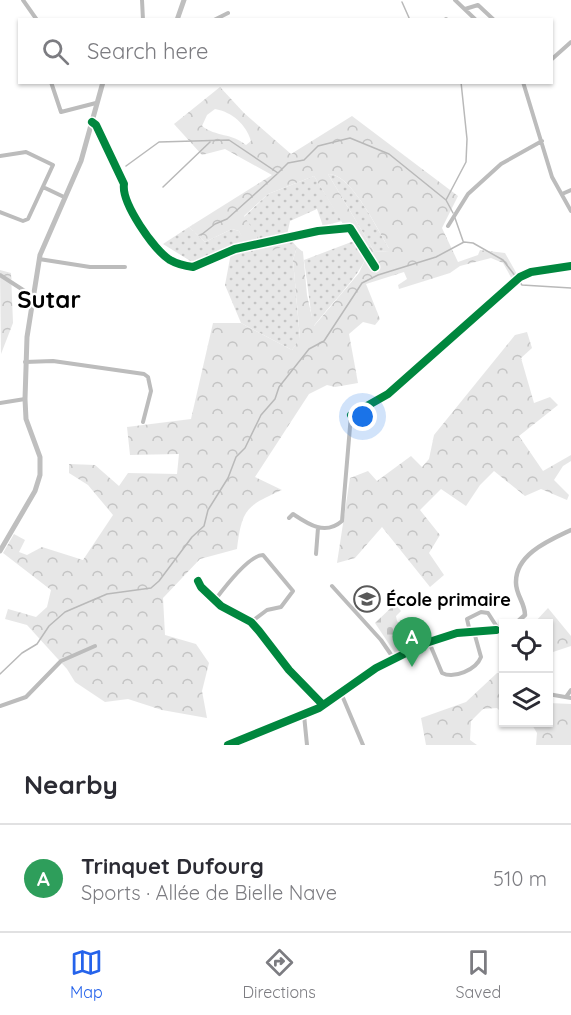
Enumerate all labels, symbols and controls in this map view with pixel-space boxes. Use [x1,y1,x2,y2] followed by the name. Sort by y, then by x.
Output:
[18,18,553,84] search box
[39,35,72,68] icon: search
[87,37,208,65] text: Search here
[17,284,81,314] district label: Sutar
[348,402,377,431] your location
[352,584,382,614] school or university icon: École primaire
[386,588,511,611] place label: École primaire
[392,618,432,667] pin: A
[499,619,553,727] map controls
[499,619,553,673] button: locate
[499,673,553,727] button: layers
[24,768,118,801] text: Nearby
[81,852,264,880] text: Trinquet Dufourg
[37,866,50,891] text: A
[493,866,547,891] text: 510 m
[81,880,337,905] text: Sports · Allée de Bielle Nave
[70,946,103,1002] tab: Map
[243,946,316,1002] tab: Directions
[456,946,501,1002] tab: Saved

